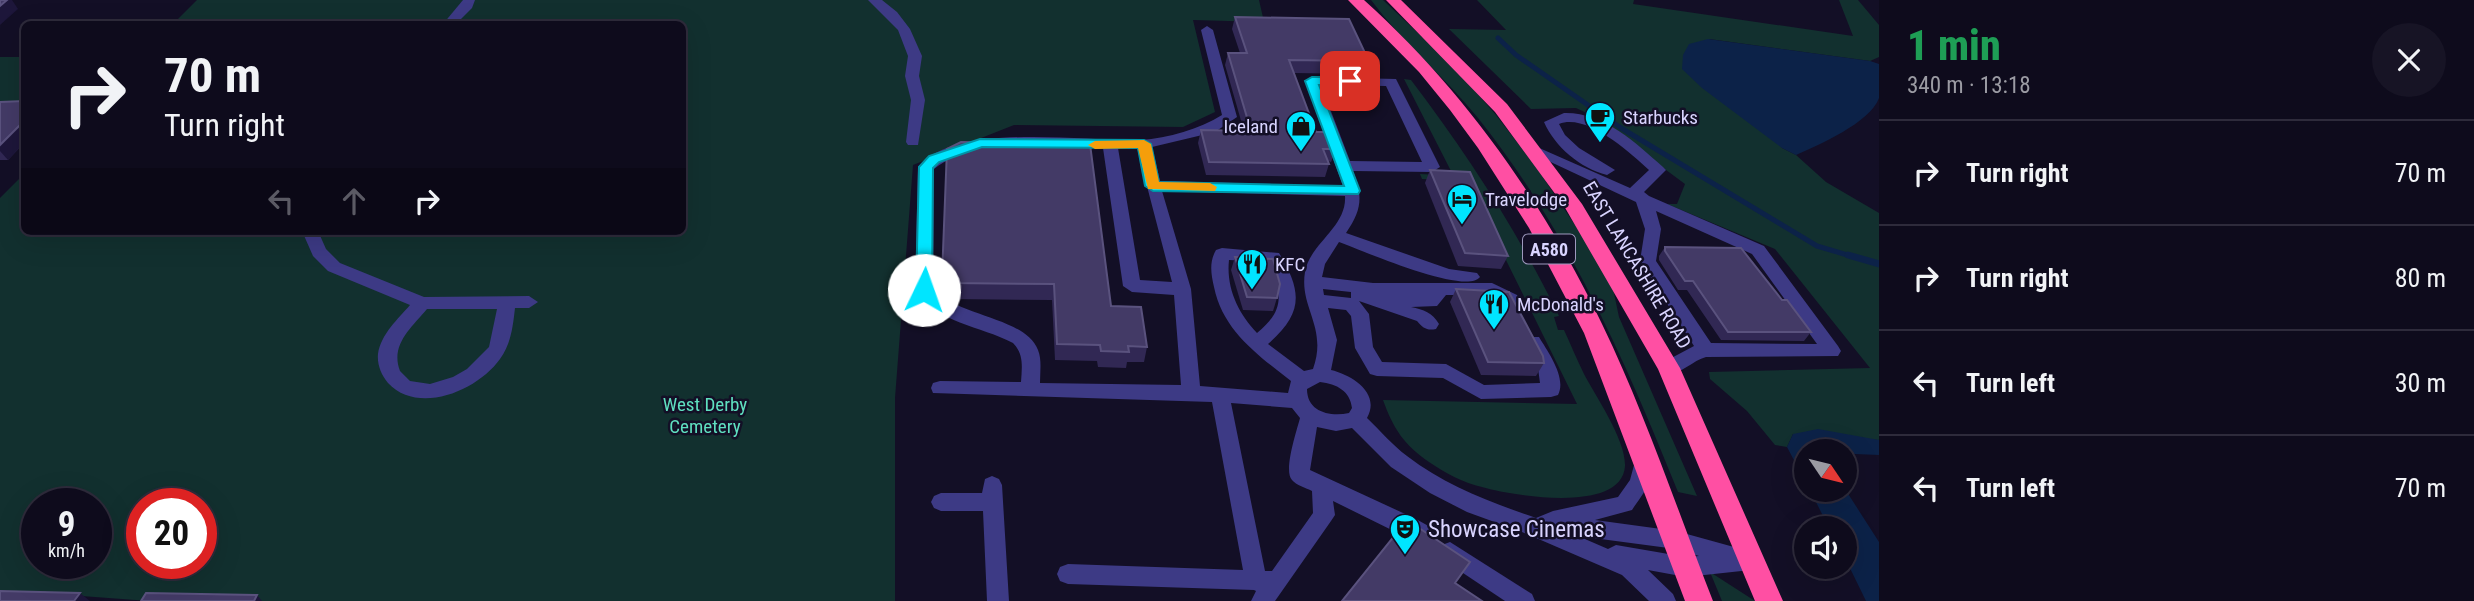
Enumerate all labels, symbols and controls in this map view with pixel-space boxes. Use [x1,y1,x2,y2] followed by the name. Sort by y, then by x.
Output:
[1907,21,2001,70] text: 1 min
[2372,23,2446,97] button: close
[164,47,261,104] text: 70 m
[49,49,140,140] icon: right
[1320,51,1380,111] pin
[1331,62,1369,100] icon: arrive
[1907,72,2031,99] text: 340 m · 13:18
[1583,100,1617,144] cafe icon: Starbucks
[164,106,285,144] text: Turn right
[1623,106,1698,129] place label: Starbucks
[1284,109,1318,153] shop icon: Iceland
[1223,115,1278,138] place label: Iceland
[1907,154,1945,192] icon: right
[1966,158,2068,188] text: Turn right
[2395,158,2446,188] text: 70 m
[1578,177,1696,353] street label: EAST LANCASHIRE ROAD
[262,182,300,220] icon: left
[335,182,373,220] icon: ahead
[408,182,446,220] icon: right
[1445,182,1479,226] hotel icon: Travelodge
[1485,188,1567,211] place label: Travelodge
[1523,234,1575,264] road number: A580
[1235,247,1269,291] restaurant icon: KFC
[887,253,961,327] position arrow
[1275,253,1305,276] place label: KFC
[1907,259,1945,297] icon: right
[1966,263,2068,293] text: Turn right
[2395,263,2446,293] text: 80 m
[1477,287,1511,331] restaurant icon: McDonald's
[1517,293,1604,316] place label: McDonald's
[1907,364,1945,402] icon: left
[1966,368,2055,398] text: Turn left
[2395,368,2446,398] text: 30 m
[663,393,747,438] park label: West Derby Cemetery
[1794,439,1857,502] north arrow
[1794,439,1857,579] map controls
[1907,469,1945,507] icon: left
[1966,473,2055,503] text: Turn left
[2395,473,2446,503] text: 70 m
[126,488,217,579] speed limit sign: 20
[58,504,75,545] text: 9
[1388,512,1422,556] theatre icon: Showcase Cinemas
[1428,516,1605,543] place label: Showcase Cinemas
[1794,516,1857,579] button: sound
[48,540,85,561] text: km/h

